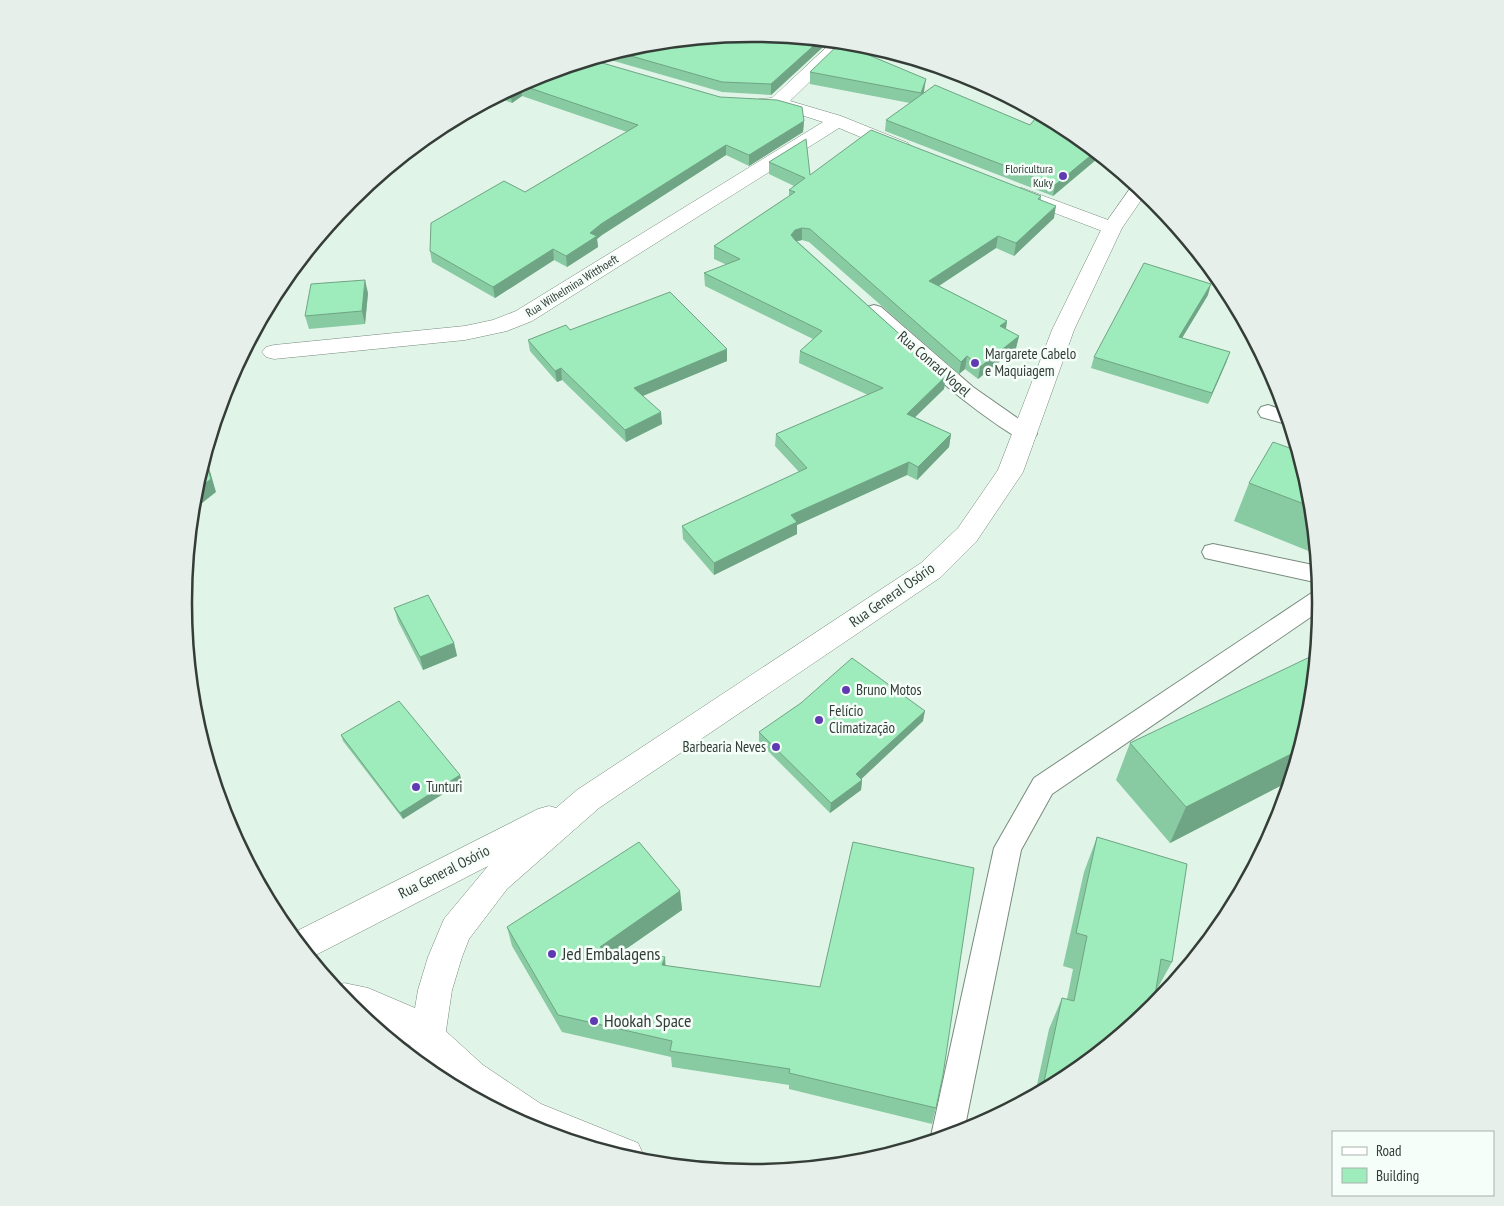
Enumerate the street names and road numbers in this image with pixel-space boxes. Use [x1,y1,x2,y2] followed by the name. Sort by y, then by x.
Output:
[523,251,621,320] street label: Rua Wilhelmina Witthoeft
[894,327,975,401] street label: Rua Conrad Vogel
[845,558,938,631] street label: Rua General Osório
[395,840,492,903] street label: Rua General Osório

